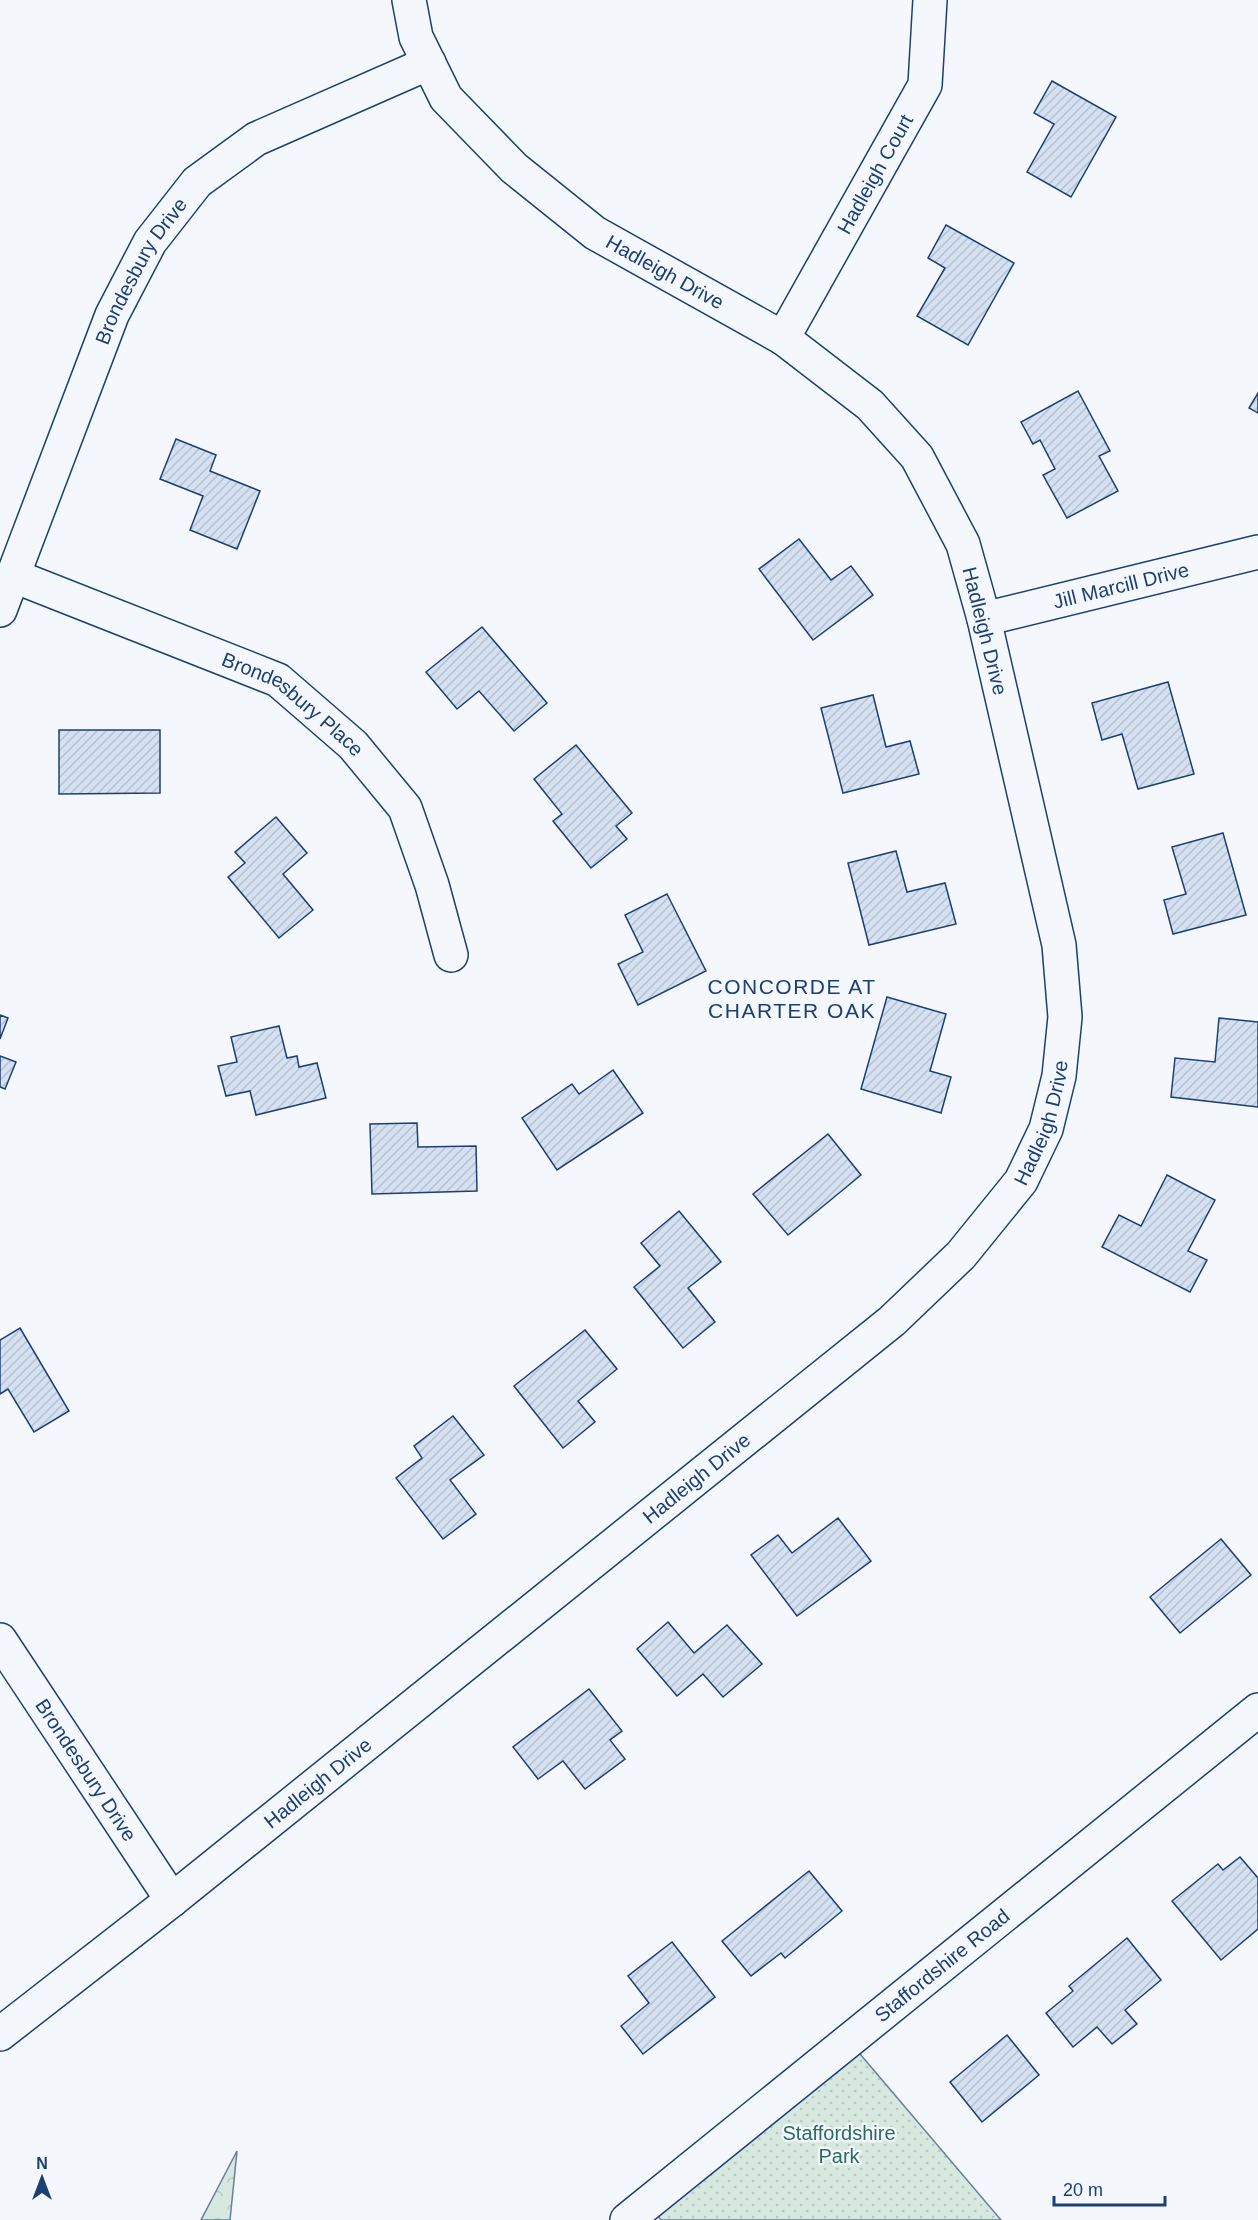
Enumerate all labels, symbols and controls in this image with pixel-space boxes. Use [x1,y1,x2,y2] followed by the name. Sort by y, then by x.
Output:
[833,110,917,238] street label: Hadleigh Court
[91,193,191,347] street label: Brondesbury Drive
[602,231,728,313] street label: Hadleigh Drive
[1051,558,1191,613] street label: Jill Marcill Drive
[958,565,1012,697] street label: Hadleigh Drive
[219,648,368,760] street label: Brondesbury Place
[708,975,876,1022] district label: CONCORDE AT CHARTER OAK
[1010,1059,1072,1189] street label: Hadleigh Drive
[638,1429,754,1528] street label: Hadleigh Drive
[31,1695,141,1845] street label: Brondesbury Drive
[260,1733,376,1833] street label: Hadleigh Drive
[870,1905,1014,2026] street label: Staffordshire Road
[782,2122,896,2167] park label: Staffordshire Park
[12,2148,72,2208] north arrow
[36,2155,48,2172] text: N
[1054,2169,1165,2207] scale bar
[1063,2180,1103,2200] text: 20 m

